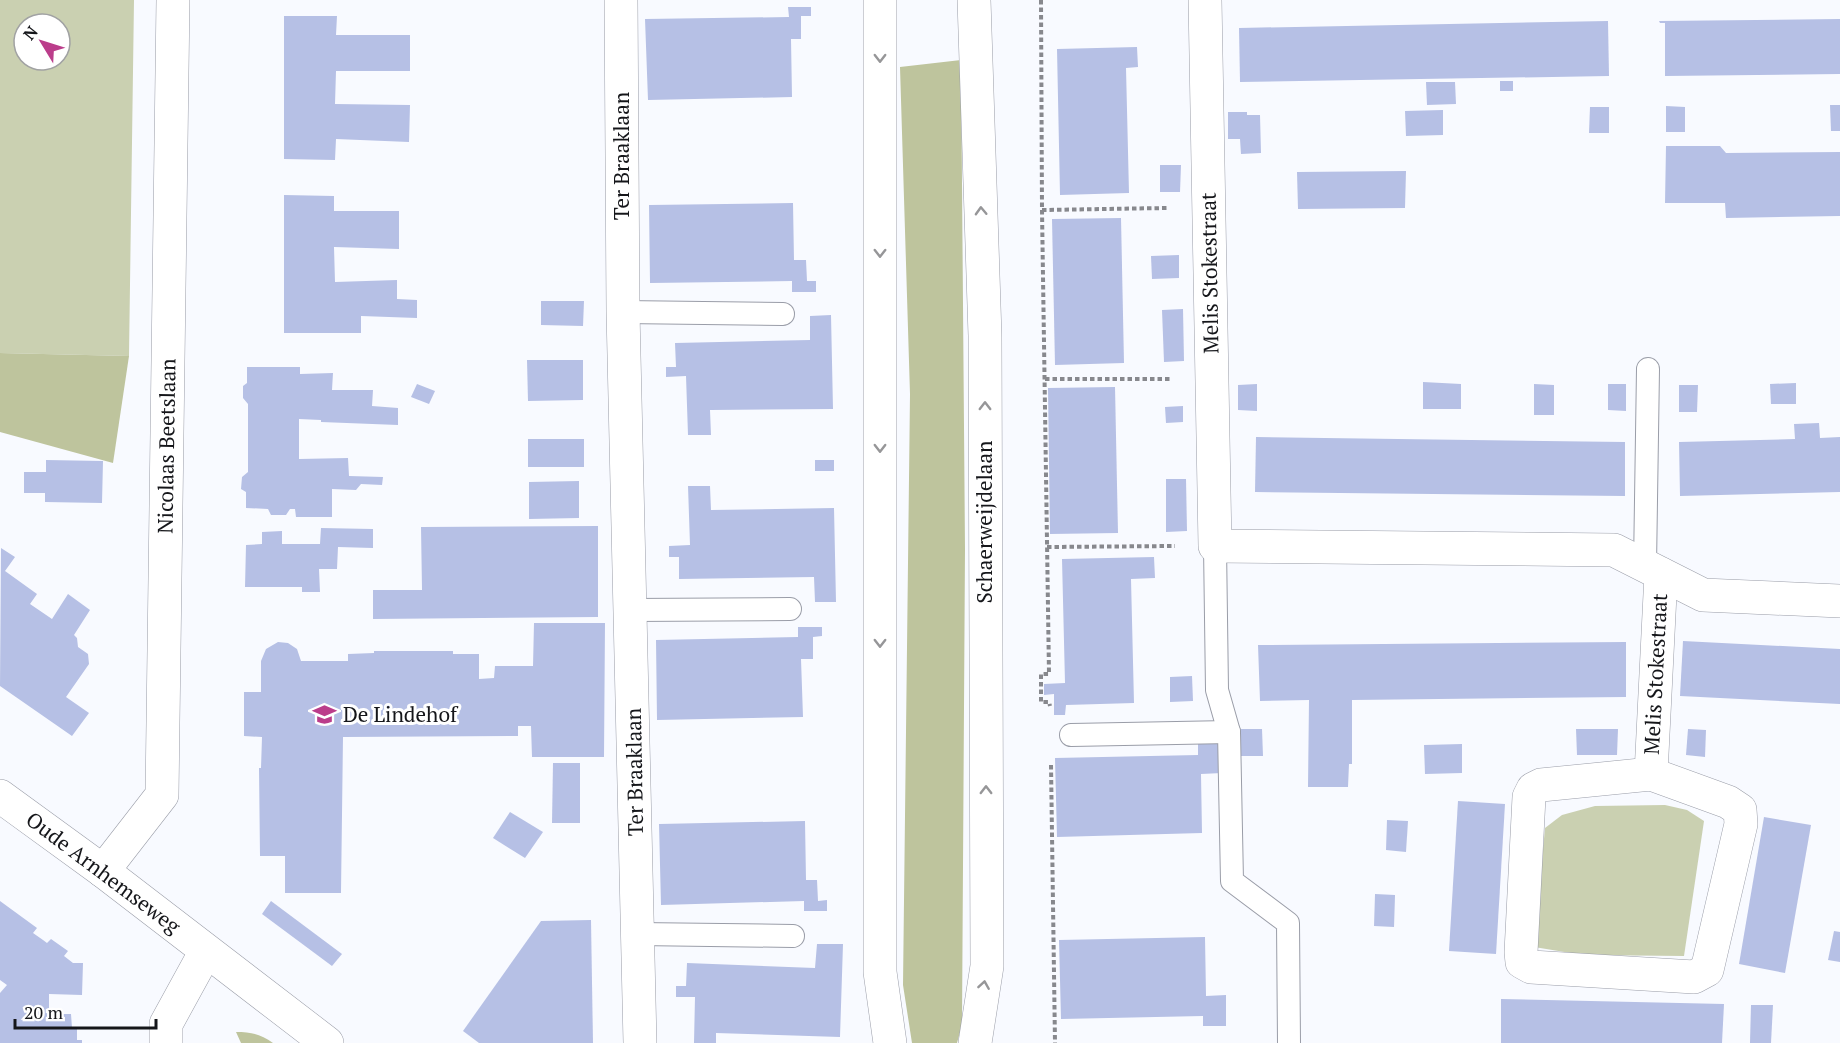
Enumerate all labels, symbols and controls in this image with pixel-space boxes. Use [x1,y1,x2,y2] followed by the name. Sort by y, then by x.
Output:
[12,12,72,72] north arrow
[18,21,43,44] text: N
[874,54,886,63] one-way arrow
[607,91,635,220] street label: Ter Braaklaan
[1194,192,1224,354] street label: Melis Stokestraat
[975,207,987,216] one-way arrow
[874,249,886,258] one-way arrow
[150,358,182,534] street label: Nicolaas Beetslaan
[979,402,991,411] one-way arrow
[970,440,998,604] street label: Schaerweijdelaan
[874,444,886,453] one-way arrow
[1637,592,1673,755] street label: Melis Stokestraat
[874,639,886,648] one-way arrow
[343,700,459,728] place label: De Lindehof
[312,702,338,728] school or university icon: De Lindehof
[619,707,649,836] street label: Ter Braaklaan
[980,786,992,795] one-way arrow
[21,805,187,940] street label: Oude Arnhemseweg
[977,981,989,990] one-way arrow
[15,992,156,1030] scale bar
[24,1000,64,1024] text: 20 m

